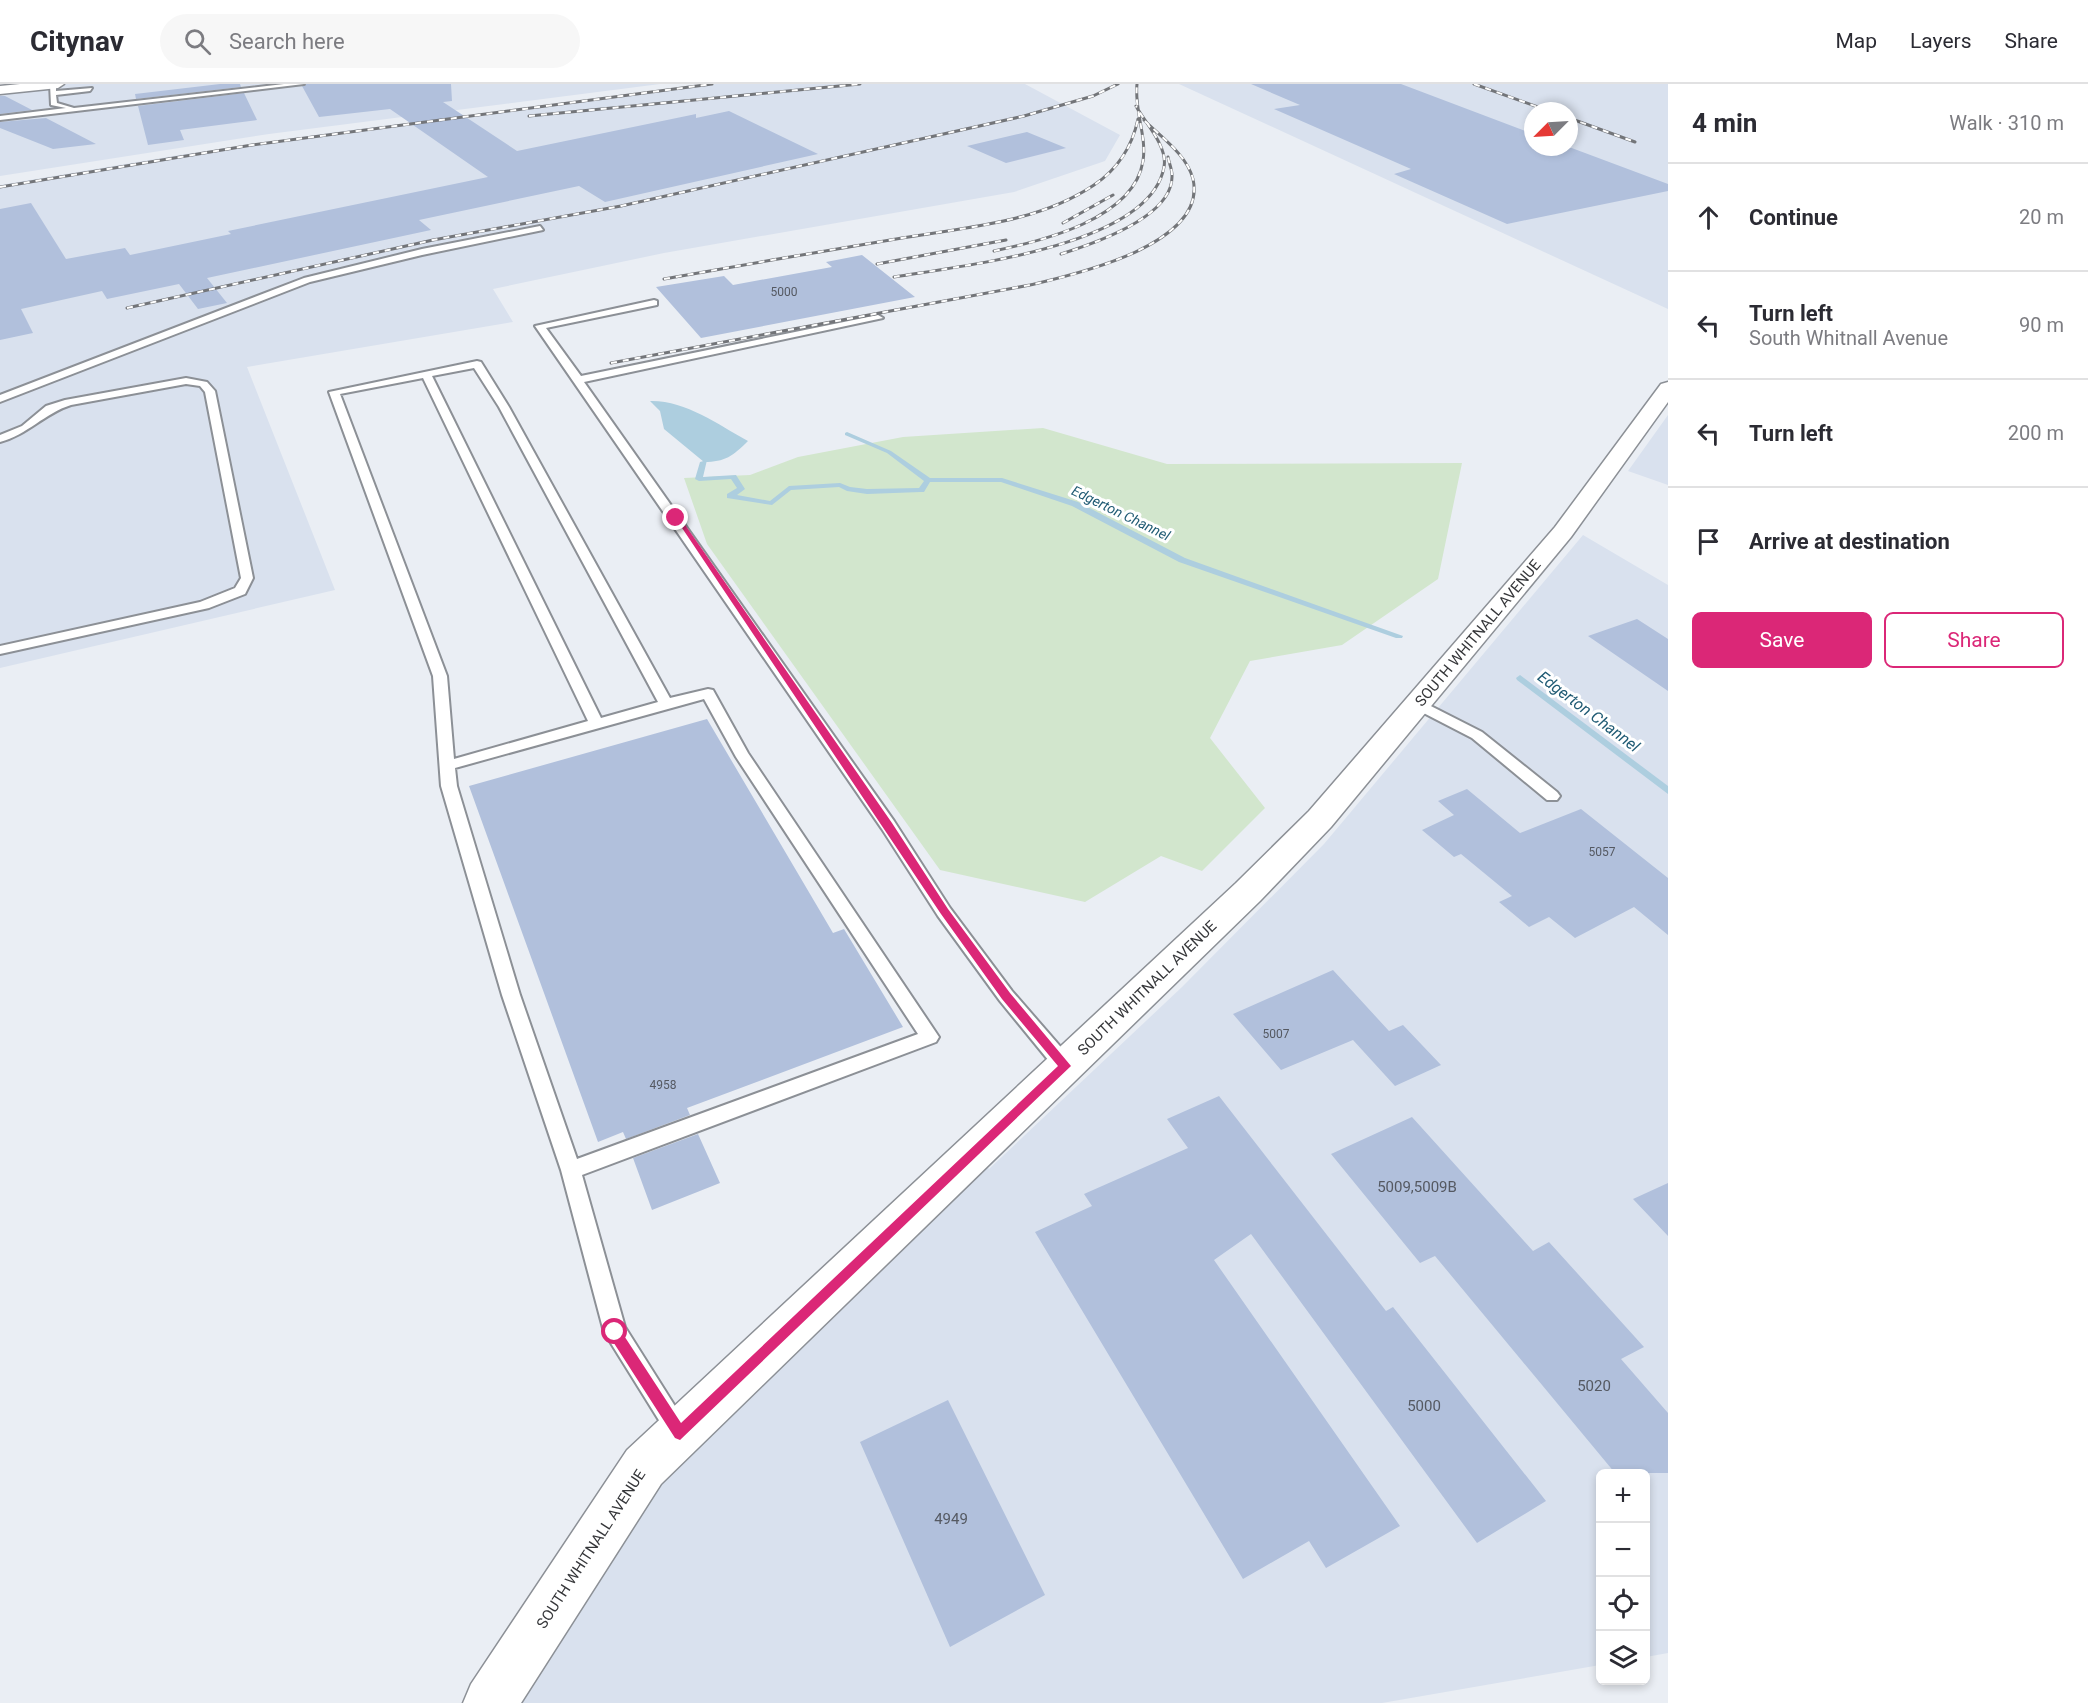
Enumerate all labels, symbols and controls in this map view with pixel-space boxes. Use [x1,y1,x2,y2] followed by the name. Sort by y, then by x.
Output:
[160,14,580,68] search box
[30,25,124,58] text: Citynav
[181,25,214,58] icon: search
[229,29,345,54] text: Search here
[1835,29,1877,53] text: Map
[1910,29,1971,53] text: Layers
[2004,29,2058,53] text: Share
[1524,102,1578,156] north arrow
[1692,108,1757,138] text: 4 min
[1949,111,2064,135] text: Walk · 310 m
[1692,201,1725,234] icon: ahead
[1749,205,1838,230] text: Continue
[2019,205,2064,229] text: 20 m
[771,285,798,299] house number: 5000
[1749,301,1833,326] text: Turn left
[1692,309,1725,342] icon: left
[2019,313,2064,337] text: 90 m
[1749,326,1948,350] text: South Whitnall Avenue
[1692,417,1725,450] icon: left
[1749,421,1833,446] text: Turn left
[2008,421,2064,445] text: 200 m
[1069,482,1173,544] water label: Edgerton Channel
[662,504,688,530] route end
[1692,525,1725,558] icon: arrive
[1749,529,1950,554] text: Arrive at destination
[1411,556,1545,710] street label: SOUTH WHITNALL AVENUE
[1692,612,1872,668] button: Save
[1884,612,2064,668] button: Share
[1534,667,1644,756] water label: Edgerton Channel
[1589,845,1616,859] house number: 5057
[1074,917,1220,1059] street label: SOUTH WHITNALL AVENUE
[1263,1027,1290,1041] house number: 5007
[650,1078,677,1092] house number: 4958
[1377,1178,1457,1196] house number: 5009,5009B
[601,1318,627,1344] route start
[1577,1377,1611,1395] house number: 5020
[1407,1397,1441,1415] house number: 5000
[533,1466,649,1632] street label: SOUTH WHITNALL AVENUE
[1596,1469,1650,1685] map controls
[1596,1469,1650,1523] button: +
[934,1510,968,1528] house number: 4949
[1596,1523,1650,1577] button: −
[1596,1577,1650,1631] button: locate
[1596,1631,1650,1685] button: layers

